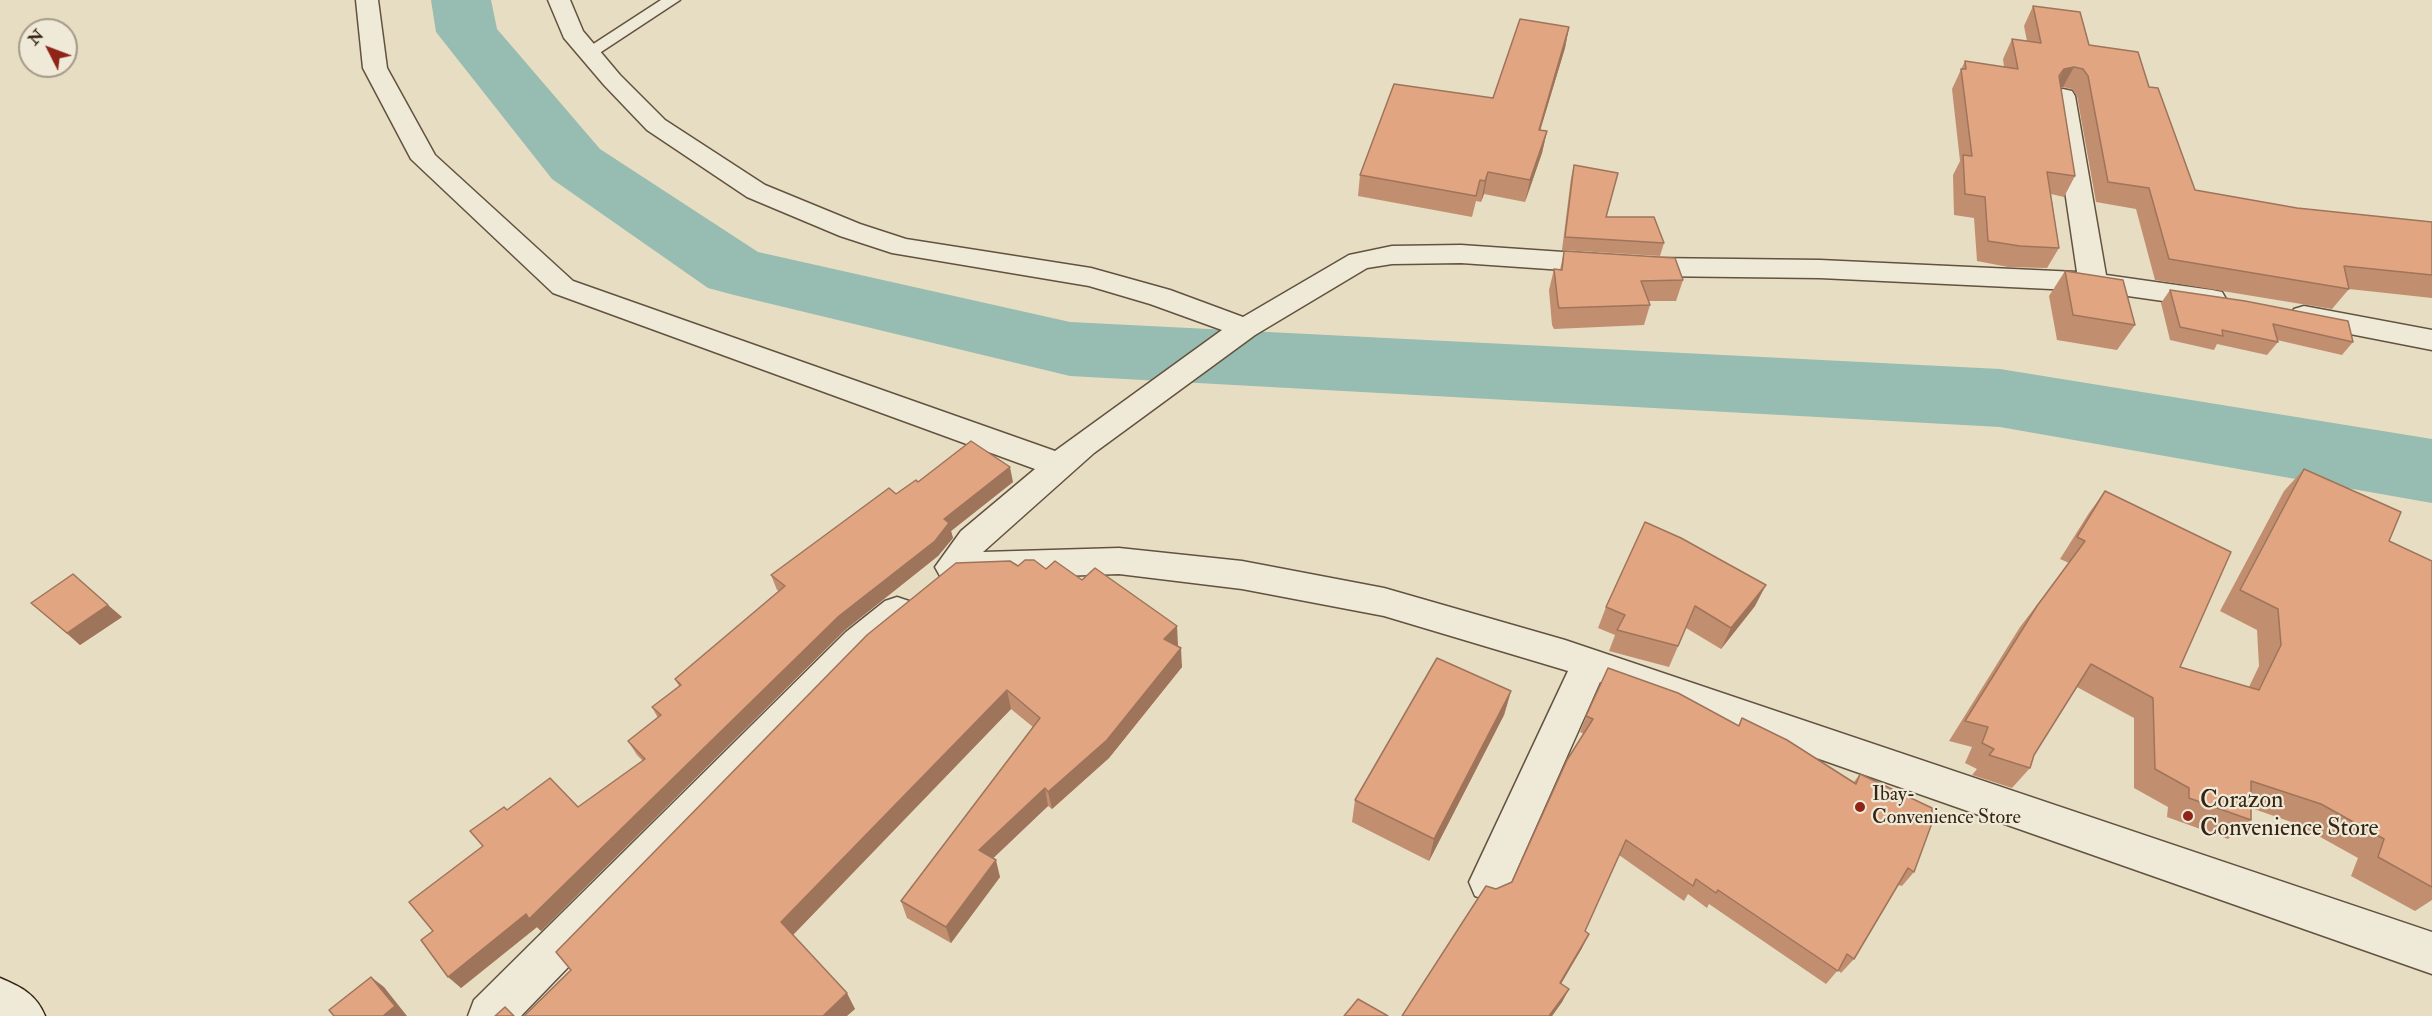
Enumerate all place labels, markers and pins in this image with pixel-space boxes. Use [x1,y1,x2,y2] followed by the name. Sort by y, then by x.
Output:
[1872,784,2021,831] place label: Ibay- Convenience Store
[2200,788,2379,844] place label: Corazon Convenience Store
[1853,800,1867,814] marker: Ibay- Convenience Store
[2181,809,2195,823] marker: Corazon Convenience Store

